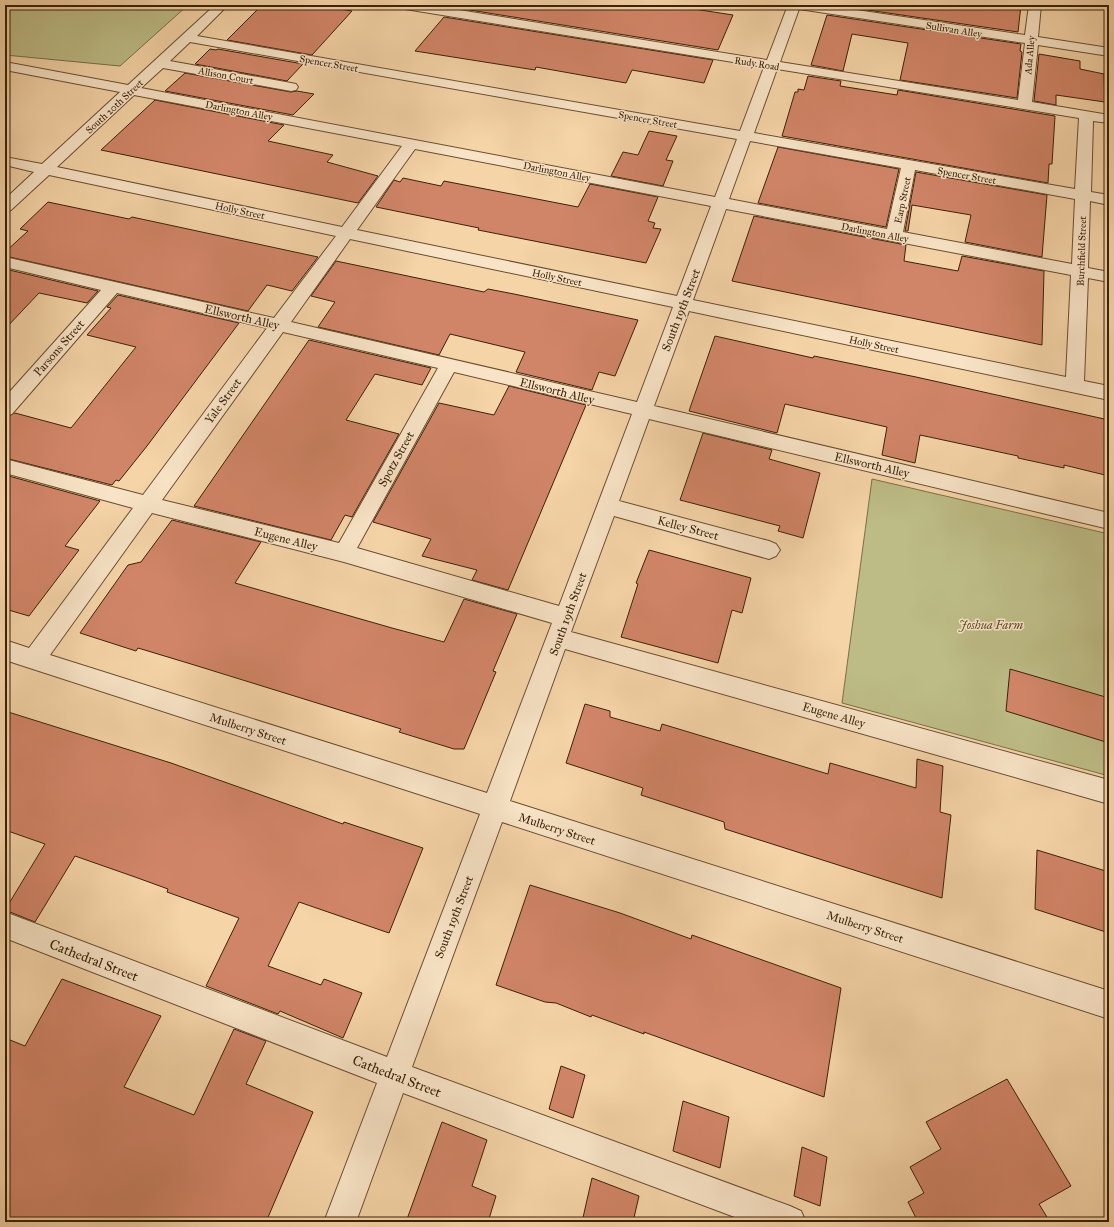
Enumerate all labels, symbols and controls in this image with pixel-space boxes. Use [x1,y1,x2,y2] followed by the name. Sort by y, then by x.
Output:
[925,20,983,40] street label: Sullivan Alley
[1022,35,1038,76] street label: Ada Alley
[299,53,360,75] street label: Spencer Street
[733,55,780,73] street label: Rudy Road
[196,65,255,87] street label: Allison Court
[83,77,146,136] street label: South 20th Street
[204,99,274,123] street label: Darlington Alley
[618,109,679,131] street label: Spencer Street
[522,160,592,184] street label: Darlington Alley
[937,165,998,187] street label: Spencer Street
[892,175,914,225] street label: Earp Street
[214,200,266,222] street label: Holly Street
[1075,215,1089,286] street label: Burchfield Street
[840,221,910,245] street label: Darlington Alley
[659,266,703,353] street label: South 19th Street
[531,267,583,289] street label: Holly Street
[203,302,281,332] street label: Ellsworth Alley
[31,316,88,379] street label: Parsons Street
[848,334,900,356] street label: Holly Street
[202,375,245,426] street label: Yale Street
[518,375,596,407] street label: Ellsworth Alley
[375,428,417,489] street label: Spotz Street
[833,450,911,480] street label: Ellsworth Alley
[656,513,721,543] street label: Kelley Street
[253,524,319,555] street label: Eugene Alley
[546,570,590,657] street label: South 19th Street
[958,618,1023,632] park label: Joshua Farm
[801,699,867,732] street label: Eugene Alley
[208,710,289,748] street label: Mulberry Street
[517,810,598,848] street label: Mulberry Street
[432,873,476,960] street label: South 19th Street
[825,908,906,946] street label: Mulberry Street
[47,936,141,985] street label: Cathedral Street
[350,1052,444,1101] street label: Cathedral Street

